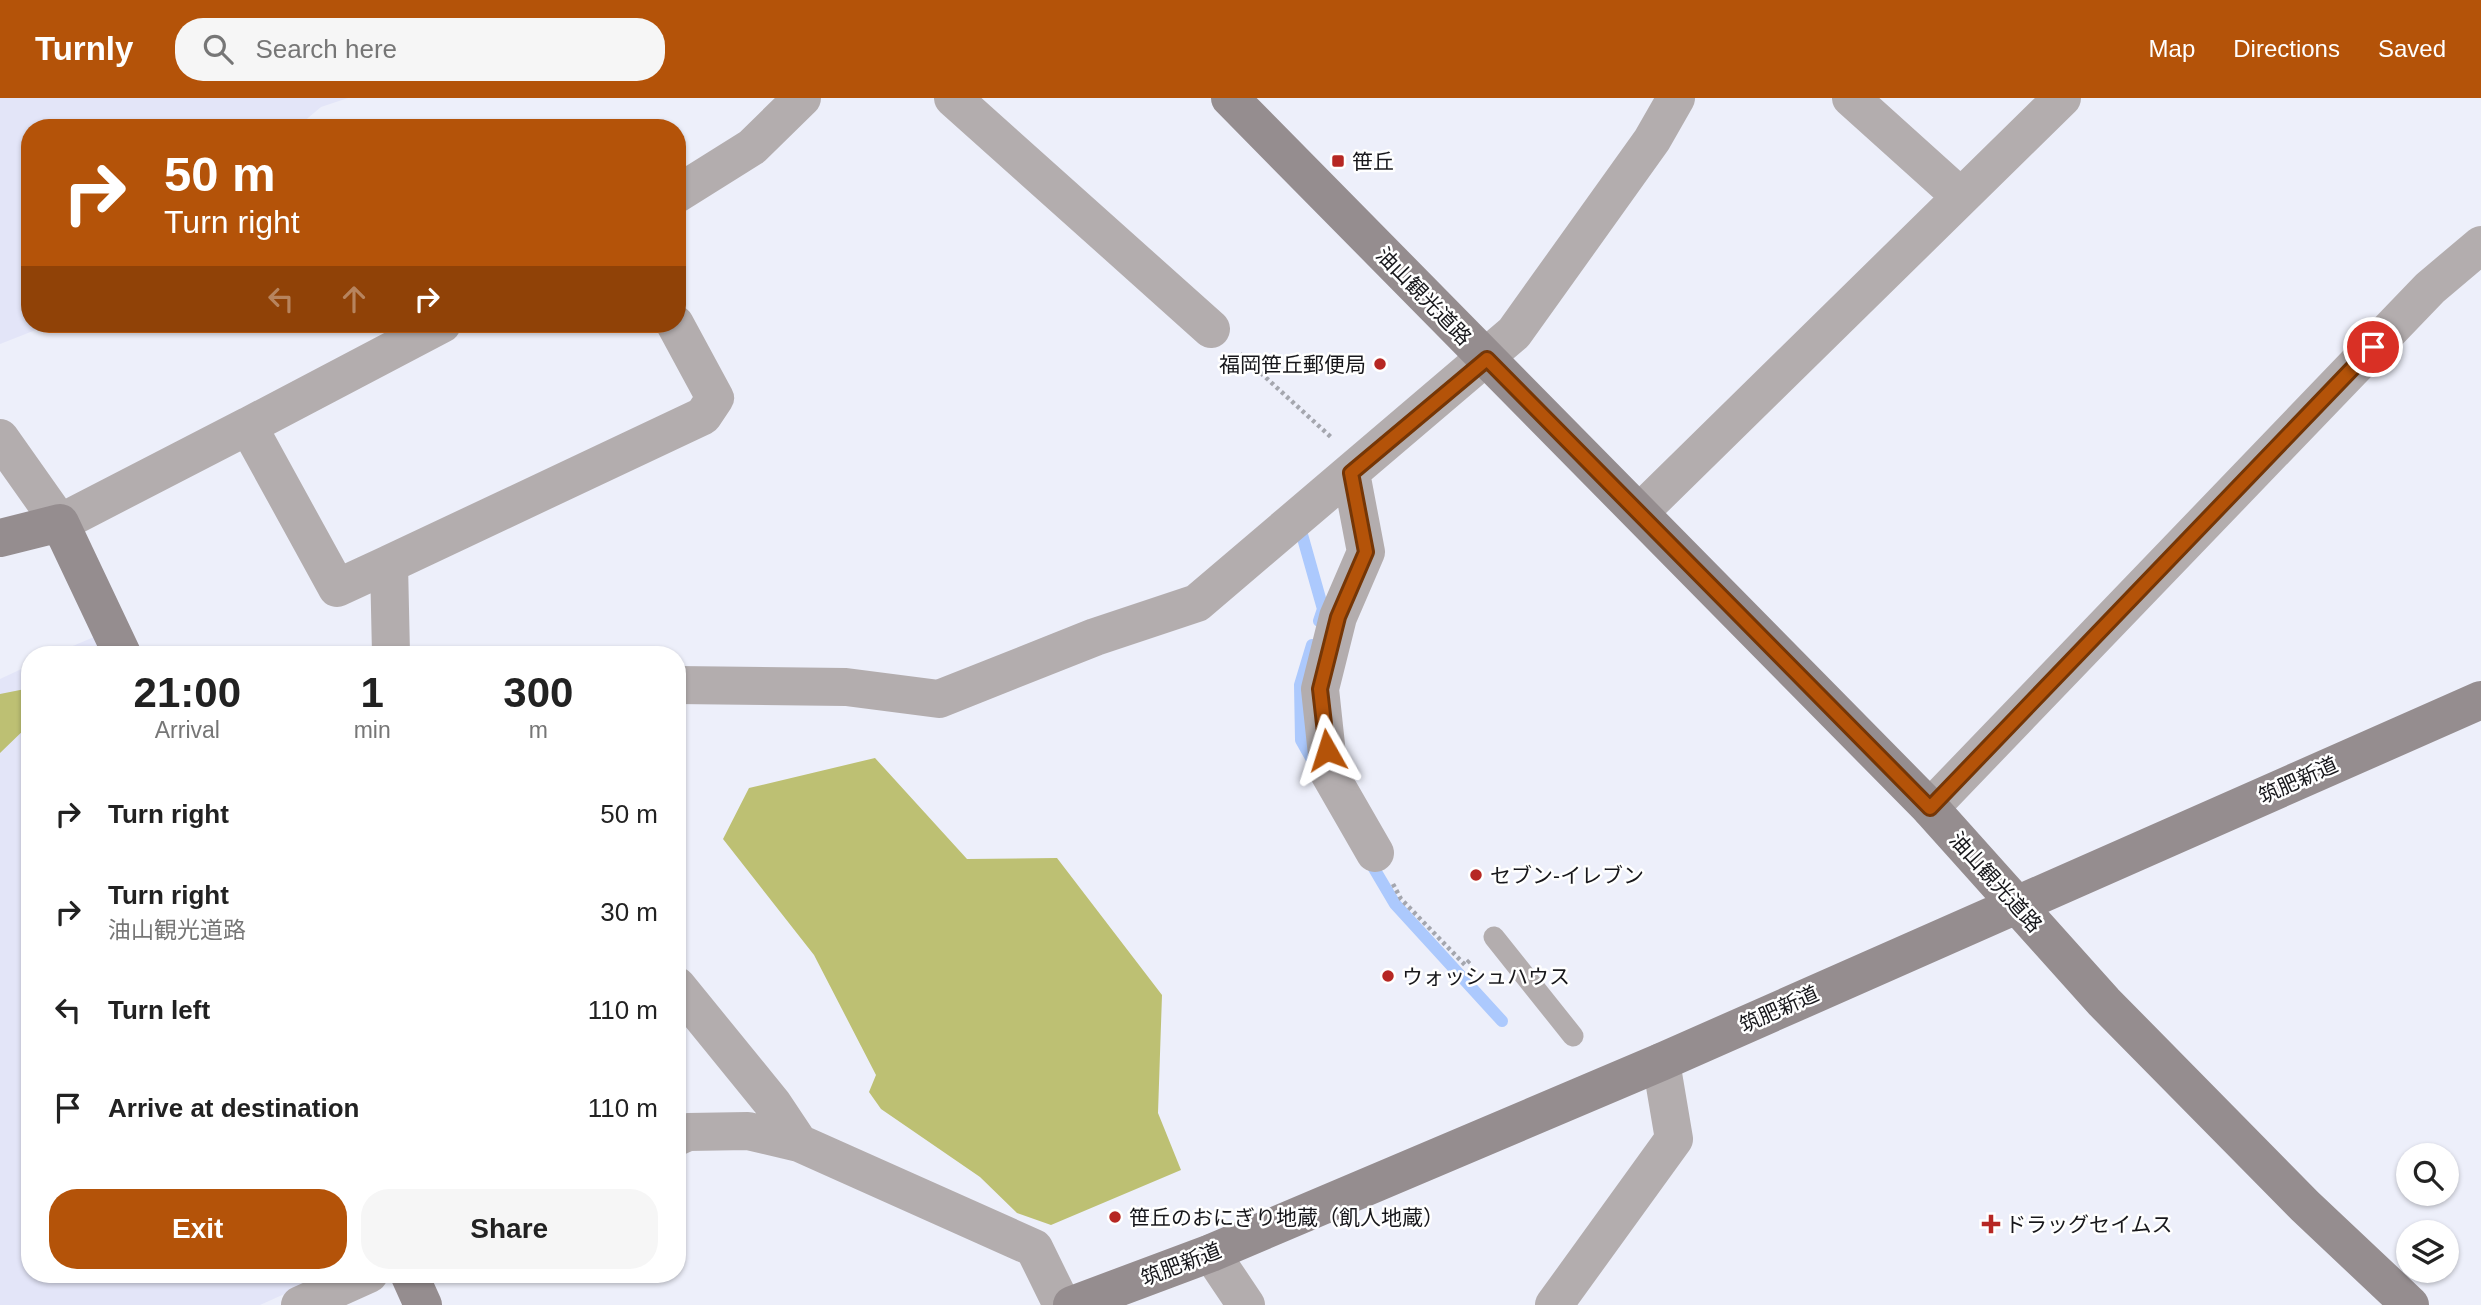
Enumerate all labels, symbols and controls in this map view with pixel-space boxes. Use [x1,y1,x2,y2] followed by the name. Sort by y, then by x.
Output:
[175,18,665,81] search box
[35,30,133,67] text: Turnly
[199,30,237,68] icon: search
[255,34,397,64] text: Search here
[2149,35,2195,62] text: Map
[2233,35,2340,62] text: Directions
[2378,35,2446,62] text: Saved
[49,147,140,238] icon: right
[164,147,276,201] text: 50 m
[1352,150,1394,173] place label: 笹丘
[1330,153,1346,169] marker: 笹丘
[164,204,300,240] text: Turn right
[1372,243,1476,349] street label: 油山観光道路
[262,280,300,318] icon: left
[335,280,373,318] icon: ahead
[408,280,446,318] icon: right
[2343,317,2403,377] pin
[2354,328,2392,366] icon: arrive
[1219,353,1366,376] place label: 福岡笹丘郵便局
[1372,356,1388,372] marker: 福岡笹丘郵便局
[134,669,241,716] text: 21:00
[360,669,384,716] text: 1
[503,669,573,716] text: 300
[1290,713,1364,787] position arrow
[155,717,220,743] text: Arrival
[354,717,391,743] text: min
[529,717,548,743] text: m
[2255,752,2341,808] street label: 筑肥新道
[49,795,87,833] icon: right
[108,799,229,829] text: Turn right
[600,799,658,829] text: 50 m
[1945,827,2047,937] street label: 油山観光道路
[1490,864,1644,887] place label: セブン-イレブン
[1468,867,1484,883] marker: セブン-イレブン
[108,880,229,910] text: Turn right
[49,893,87,931] icon: right
[600,897,658,927] text: 30 m
[108,917,246,943] text: 油山観光道路
[1402,965,1570,988] place label: ウォッシュハウス
[1380,968,1396,984] marker: ウォッシュハウス
[1736,981,1822,1037] street label: 筑肥新道
[49,991,87,1029] icon: left
[108,995,210,1025] text: Turn left
[588,995,658,1025] text: 110 m
[49,1089,87,1127] icon: arrive
[108,1093,359,1123] text: Arrive at destination
[588,1093,658,1123] text: 110 m
[2396,1143,2459,1283] map controls
[2396,1143,2459,1206] button: search
[49,1189,347,1269] button: Exit
[361,1189,658,1269] button: Share
[1129,1206,1444,1229] place label: 笹丘のおにぎり地蔵（飢人地蔵）
[1107,1209,1123,1225] marker: 笹丘のおにぎり地蔵（飢人地蔵）
[2005,1213,2173,1236] place label: ドラッグセイムス
[1983,1216,1999,1232] marker: ドラッグセイムス
[2396,1220,2459,1283] button: layers
[1138,1238,1224,1290] street label: 筑肥新道

